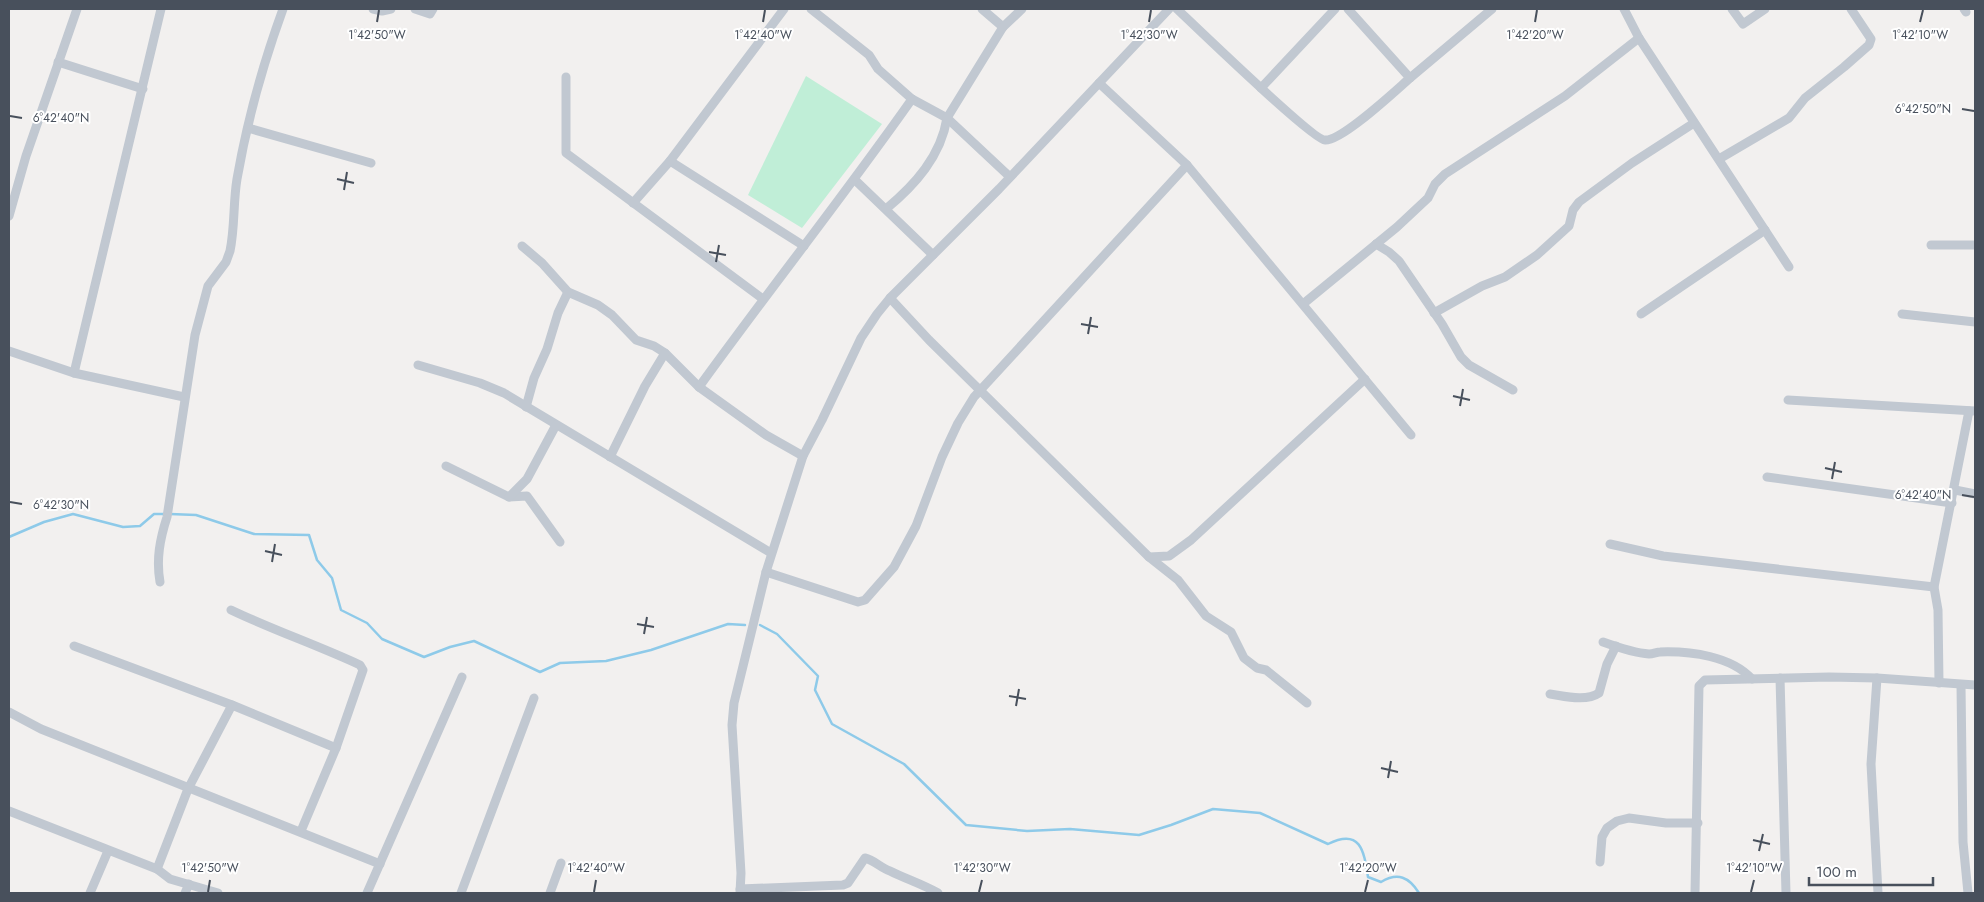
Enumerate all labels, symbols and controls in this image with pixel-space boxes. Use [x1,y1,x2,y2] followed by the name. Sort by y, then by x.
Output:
[348,26,406,44] text: 1°42'50"W
[734,26,792,44] text: 1°42'40"W
[1120,26,1178,44] text: 1°42'30"W
[1506,26,1564,44] text: 1°42'20"W
[1892,26,1948,44] text: 1°42'10"W
[1895,100,1951,118] text: 6°42'50"N
[33,109,89,127] text: 6°42'40"N
[1895,486,1951,504] text: 6°42'40"N
[33,496,89,514] text: 6°42'30"N
[1809,854,1933,886] scale bar
[181,859,239,877] text: 1°42'50"W
[567,859,625,877] text: 1°42'40"W
[953,859,1011,877] text: 1°42'30"W
[1339,859,1397,877] text: 1°42'20"W
[1726,859,1782,877] text: 1°42'10"W
[1816,861,1857,883] text: 100 m

